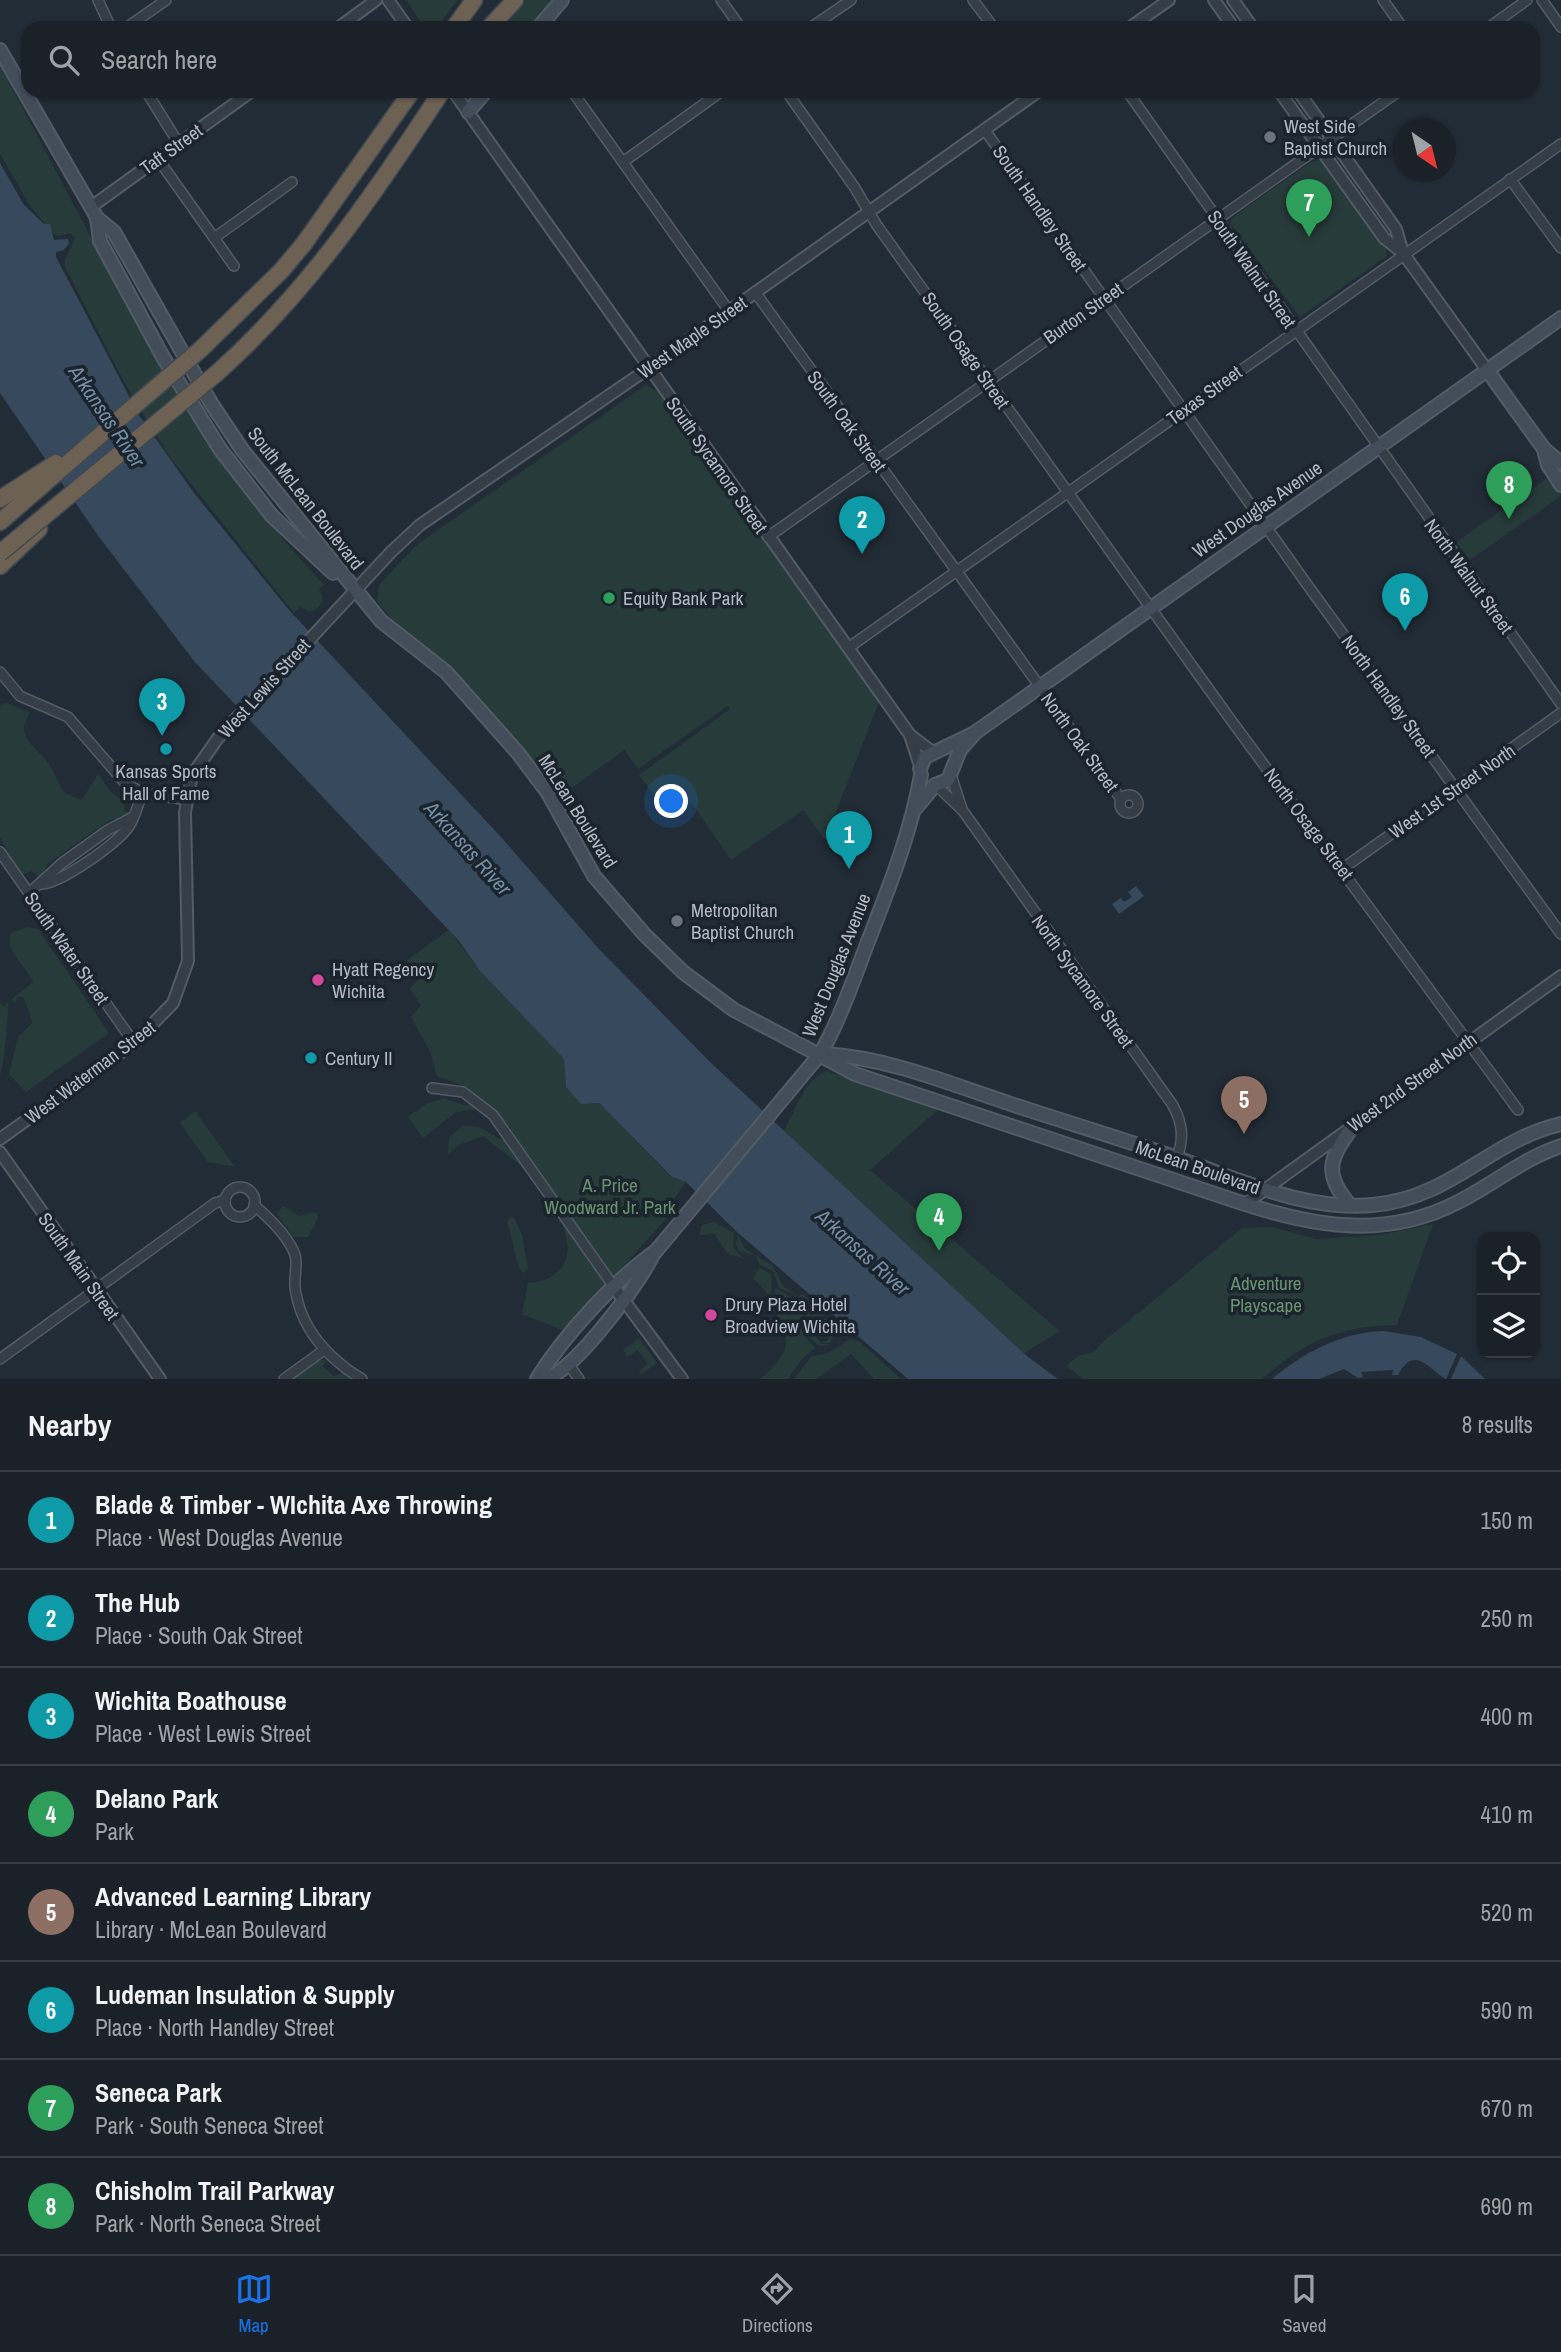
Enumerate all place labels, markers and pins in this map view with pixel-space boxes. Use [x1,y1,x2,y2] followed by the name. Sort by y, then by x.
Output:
[1284,113,1387,161] place label: West Side Baptist Church
[1262,129,1278,145] marker: West Side Baptist Church
[1286,179,1332,237] pin: 7
[1486,461,1532,519] pin: 8
[839,496,885,554] pin: 2
[1382,573,1428,631] pin: 6
[623,585,744,611] place label: Equity Bank Park
[601,590,617,606] marker: Equity Bank Park
[139,678,185,736] pin: 3
[158,741,174,757] marker: Kansas Sports Hall of Fame
[115,758,217,806] place label: Kansas Sports Hall of Fame
[826,811,872,869] pin: 1
[691,897,794,945] place label: Metropolitan Baptist Church
[669,913,685,929] marker: Metropolitan Baptist Church
[332,956,434,1004] place label: Hyatt Regency Wichita
[310,972,326,988] marker: Hyatt Regency Wichita
[325,1045,393,1071] place label: Century II
[303,1050,319,1066] marker: Century II
[1221,1076,1267,1134] pin: 5
[916,1193,962,1251] pin: 4
[725,1291,856,1339] place label: Drury Plaza Hotel Broadview Wichita
[703,1307,719,1323] marker: Drury Plaza Hotel Broadview Wichita

